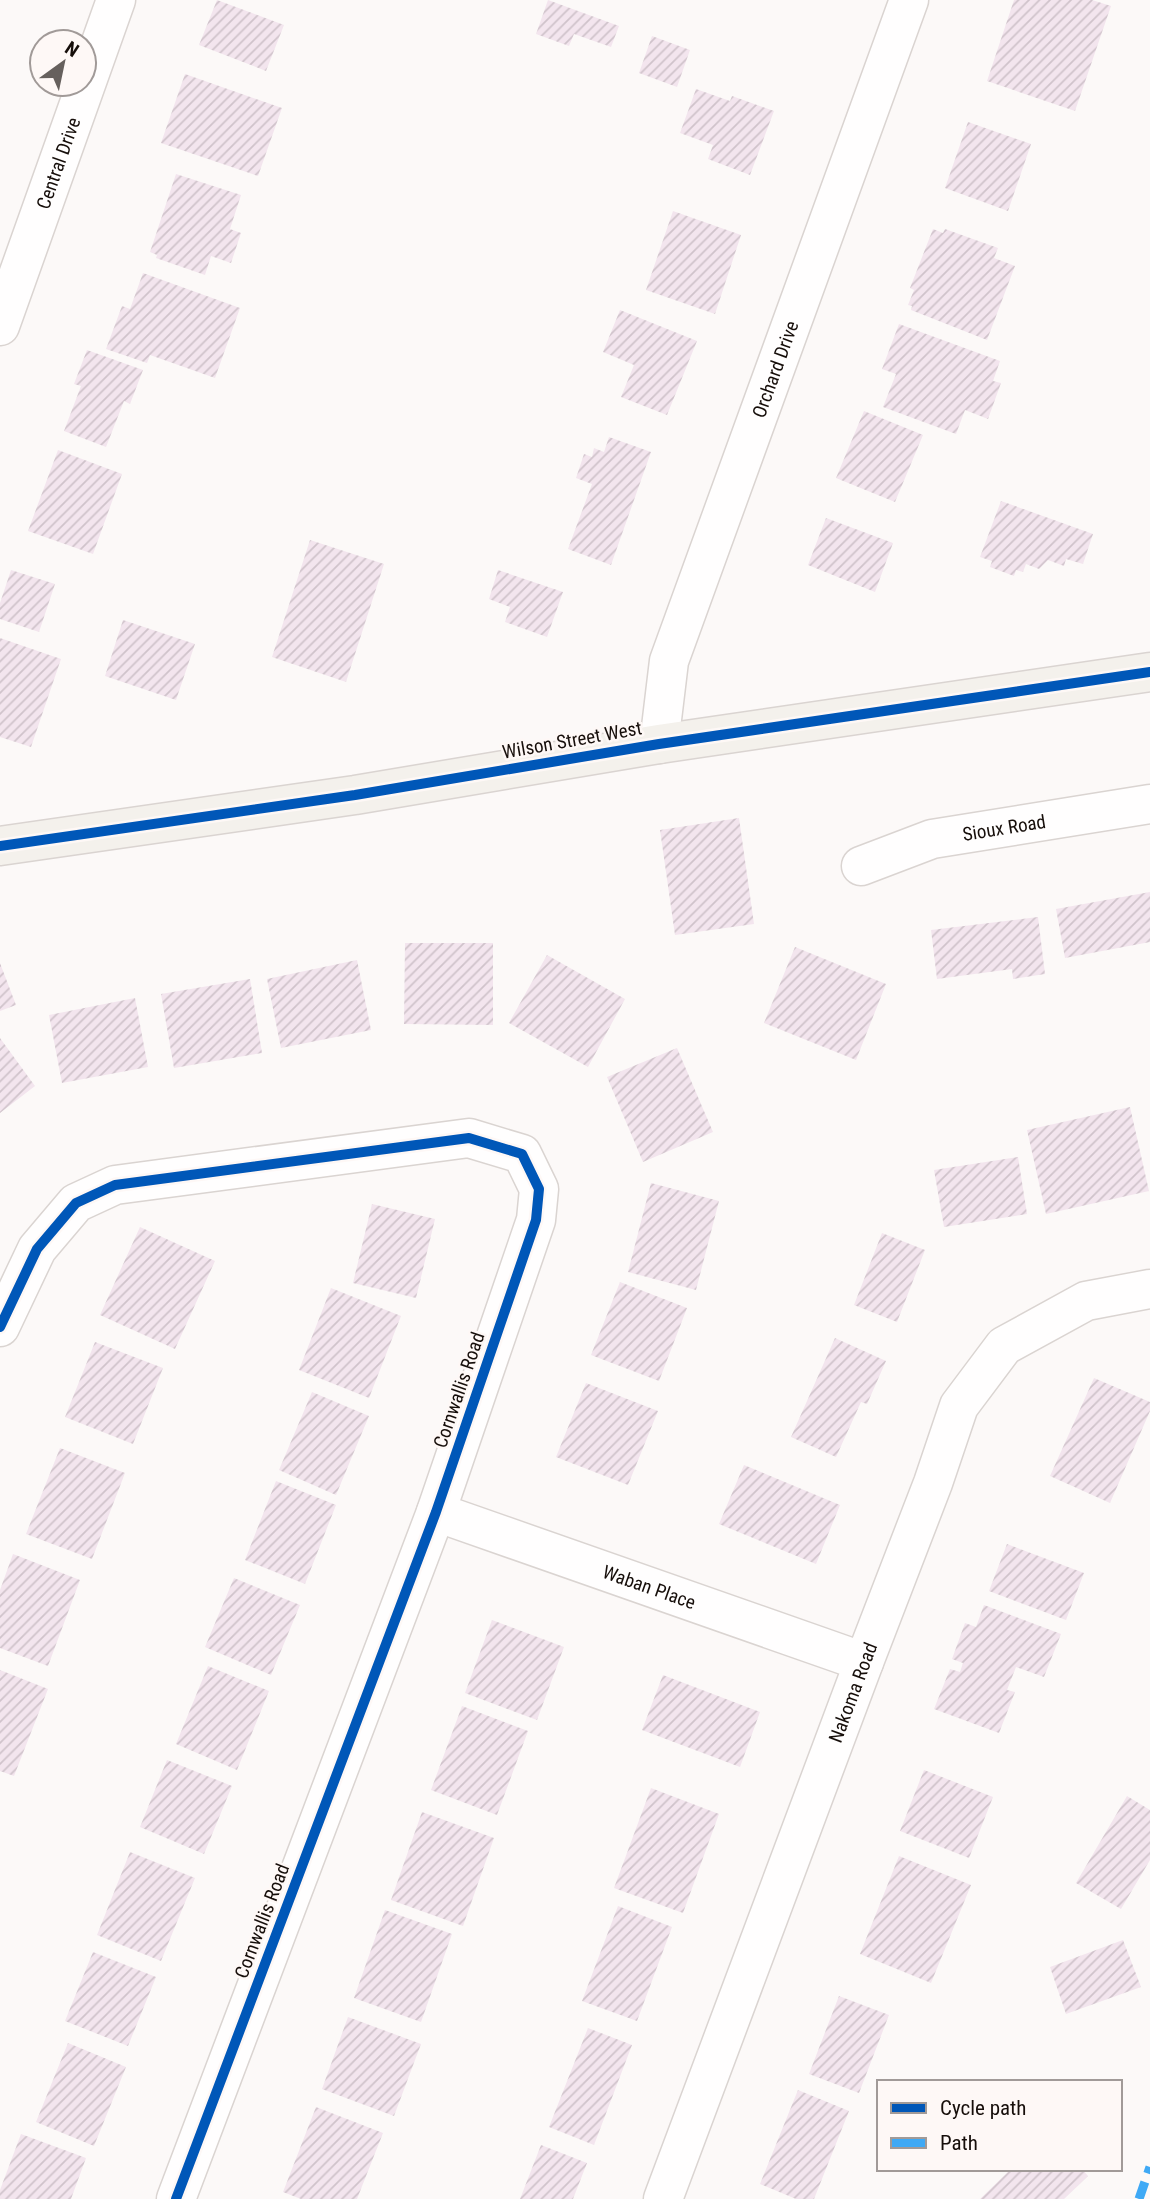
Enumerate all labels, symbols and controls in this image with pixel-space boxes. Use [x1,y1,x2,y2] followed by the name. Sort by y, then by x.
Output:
[28,28,98,98] north arrow
[61,36,83,62] text: N
[31,114,85,212] street label: Central Drive
[747,318,803,421] street label: Orchard Drive
[500,716,644,764] street label: Wilson Street West
[961,809,1047,845] street label: Sioux Road
[428,1329,490,1451] street label: Cornwallis Road
[600,1560,699,1614] street label: Waban Place
[823,1639,882,1746] street label: Nakoma Road
[230,1860,294,1982] street label: Cornwallis Road
[877,2080,1122,2171] legend
[940,2096,1026,2120] text: Cycle path
[940,2131,978,2155] text: Path

